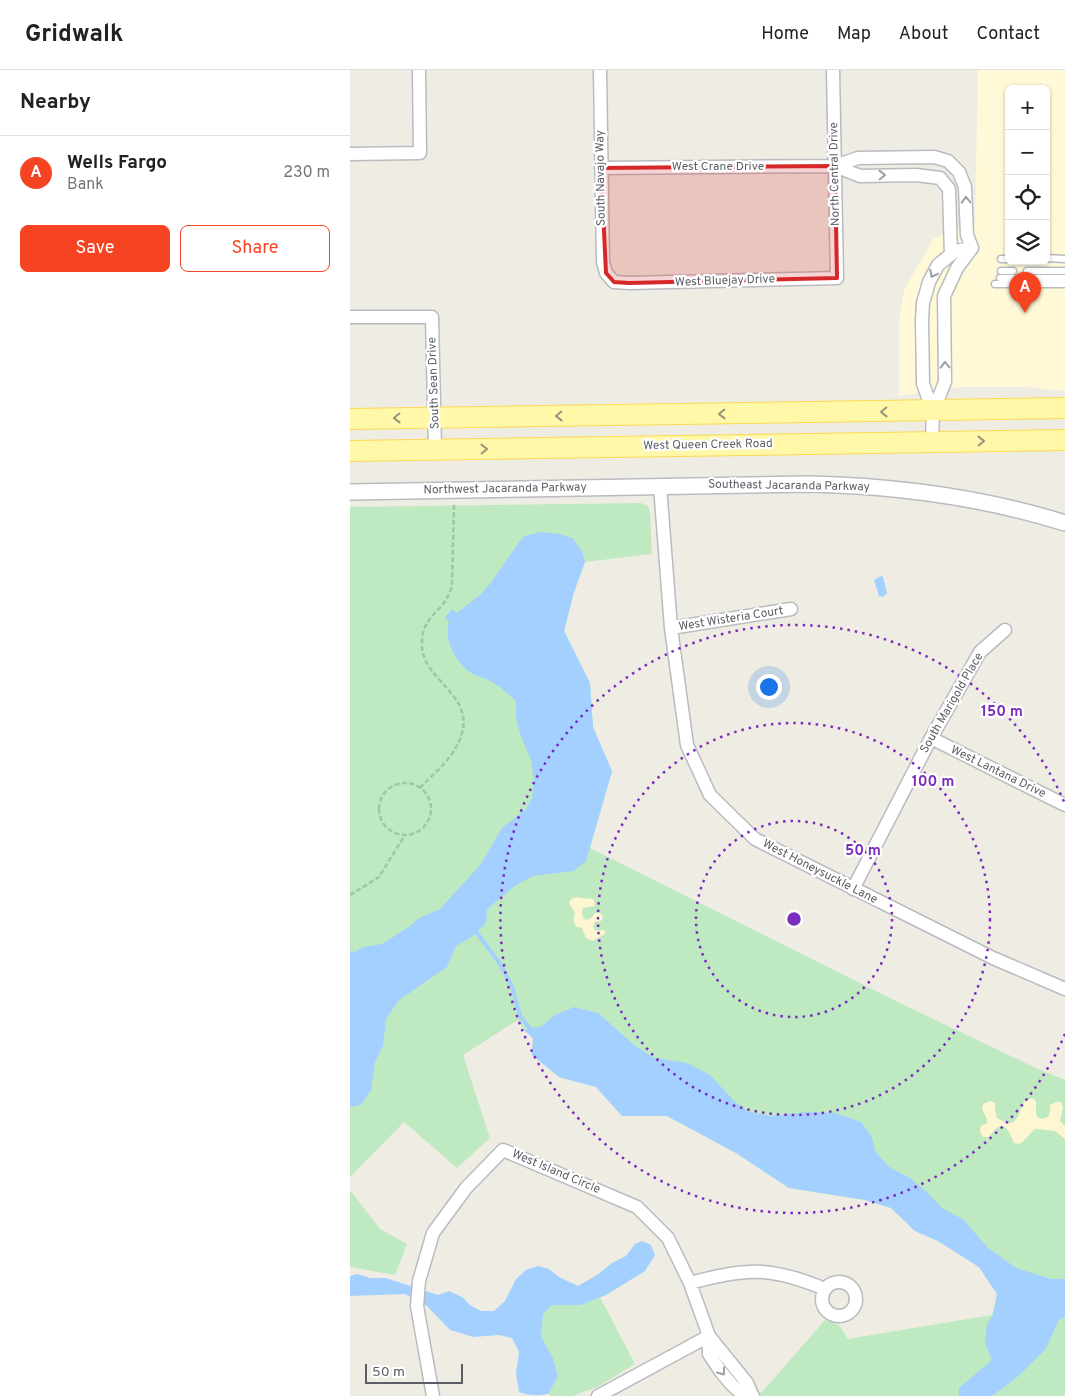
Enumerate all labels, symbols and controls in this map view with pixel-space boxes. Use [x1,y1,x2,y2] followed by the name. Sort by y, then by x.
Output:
[25,20,123,50] text: Gridwalk
[761,23,809,46] text: Home
[837,23,871,46] text: Map
[899,23,948,46] text: About
[976,23,1040,46] text: Contact
[1005,85,1050,265] map controls
[1005,85,1050,130] button: +
[20,89,91,116] text: Nearby
[826,122,844,226] street label: North Central Drive
[592,130,610,226] street label: South Navajo Way
[1005,130,1050,175] button: −
[67,151,167,175] text: Wells Fargo
[672,159,764,175] street label: West Crane Drive
[30,163,42,183] text: A
[283,163,330,183] text: 230 m
[878,170,886,181] one-way arrow
[67,175,104,195] text: Bank
[1005,175,1050,220] button: locate
[960,196,971,204] one-way arrow
[1005,220,1050,265] button: layers
[20,225,170,272] button: Save
[180,225,330,272] button: Share
[930,269,940,278] one-way arrow
[675,271,775,291] street label: West Bluejay Drive
[1009,272,1041,313] pin: A
[424,337,444,429] street label: South Sean Drive
[940,361,950,368] one-way arrow
[880,406,888,417] one-way arrow
[717,409,725,419] one-way arrow
[555,411,562,421] one-way arrow
[392,413,400,423] one-way arrow
[643,436,773,454] street label: West Queen Creek Road
[978,436,985,446] one-way arrow
[480,443,488,454] one-way arrow
[708,477,870,495] street label: Southeast Jacaranda Parkway
[423,480,587,498] street label: Northwest Jacaranda Parkway
[677,603,785,635] street label: West Wisteria Court
[917,650,987,756] street label: South Marigold Place
[756,674,782,700] your location
[981,703,1023,722] text: 150 m
[948,742,1048,802] street label: West Lantana Drive
[912,773,954,792] text: 100 m
[760,836,880,908] street label: West Honeysuckle Lane
[845,842,881,861] text: 50 m
[785,910,803,928] centre of rings
[509,1146,603,1198] street label: West Island Circle
[365,1361,462,1384] scale bar
[372,1364,405,1381] text: 50 m
[716,1366,724,1375] one-way arrow

